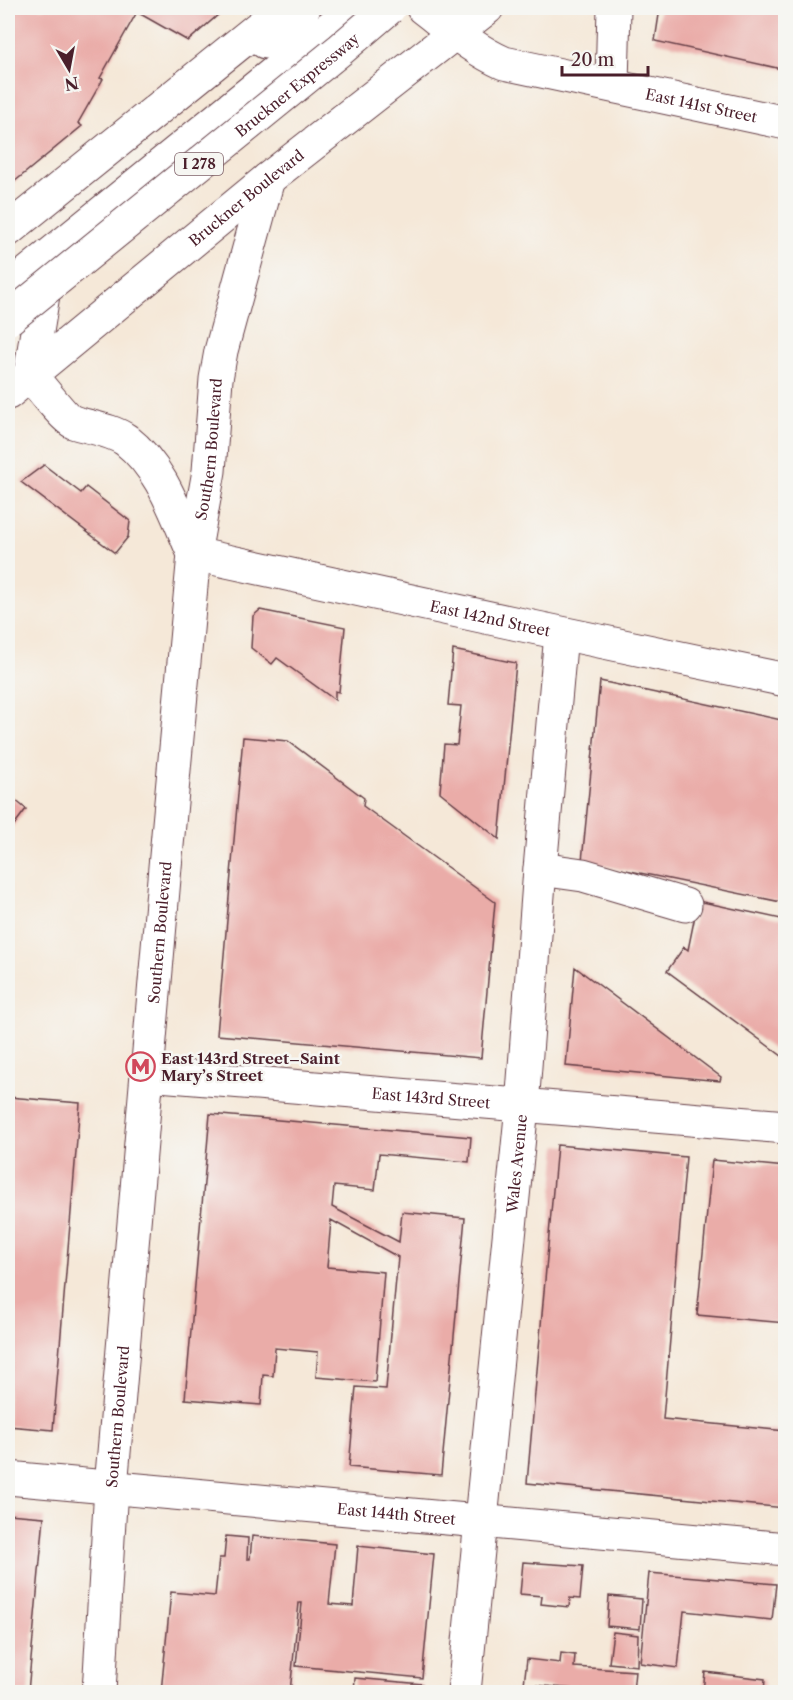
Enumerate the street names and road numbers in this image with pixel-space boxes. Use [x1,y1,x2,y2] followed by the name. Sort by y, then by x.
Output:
[231,28,363,141] street label: Bruckner Expressway
[644,84,760,126] street label: East 141st Street
[185,145,307,250] street label: Bruckner Boulevard
[175,153,223,175] road number: I 278
[191,378,226,522] street label: Southern Boulevard
[428,596,553,640] street label: East 142nd Street
[144,860,175,1004] street label: Southern Boulevard
[371,1083,492,1112] street label: East 143rd Street
[502,1113,531,1215] street label: Wales Avenue
[101,1345,133,1489] street label: Southern Boulevard
[336,1499,457,1528] street label: East 144th Street

